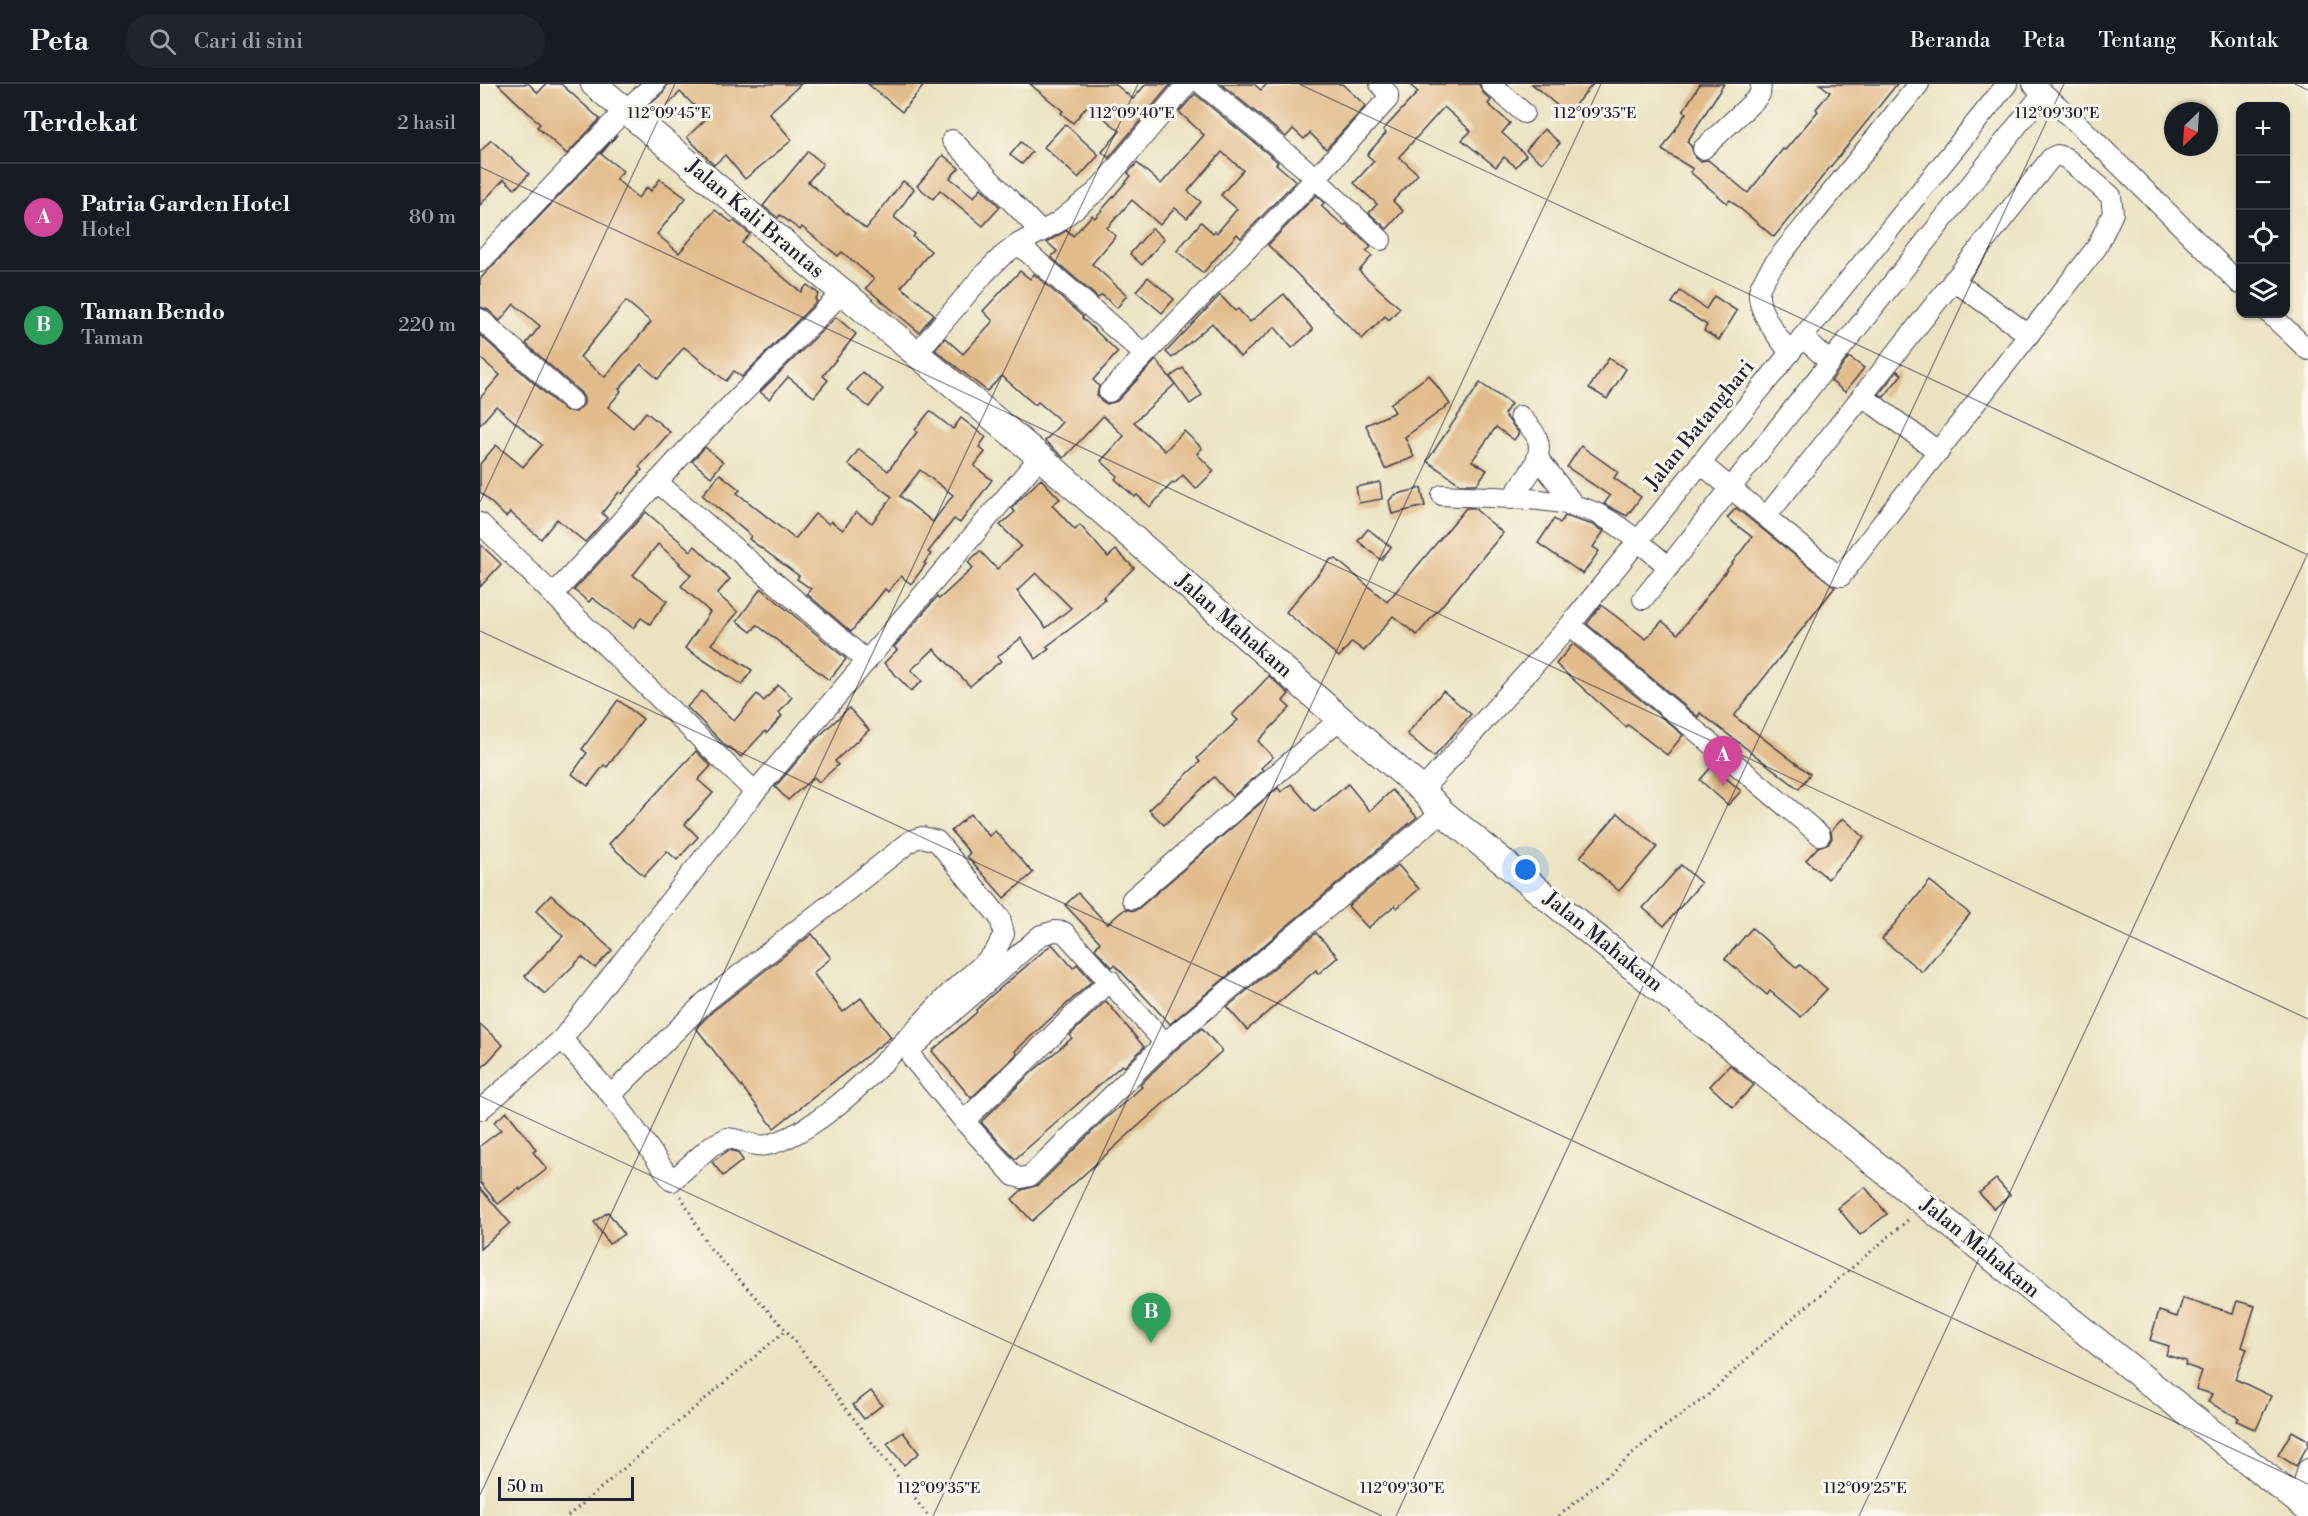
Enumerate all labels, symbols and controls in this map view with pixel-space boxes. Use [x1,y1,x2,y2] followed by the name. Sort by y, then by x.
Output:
[125,14,545,68] search box
[30,24,89,59] text: Peta
[146,25,179,58] icon: search
[194,28,303,55] text: Cari di sini
[1910,28,1990,54] text: Beranda
[2023,28,2065,54] text: Peta
[2098,28,2176,54] text: Tentang
[2209,28,2278,54] text: Kontak
[2164,102,2218,156] north arrow
[2236,102,2290,318] map controls
[2236,102,2290,156] button: +
[627,104,711,123] text: 112°09'45"E
[1089,104,1175,123] text: 112°09'40"E
[1554,104,1636,123] text: 112°09'35"E
[2015,104,2099,123] text: 112°09'30"E
[24,107,137,139] text: Terdekat
[397,111,456,136] text: 2 hasil
[680,153,829,284] street label: Jalan Kali Brantas
[2236,156,2290,210] button: −
[81,191,290,218] text: Patria Garden Hotel
[36,205,51,230] text: A
[409,205,456,230] text: 80 m
[2236,210,2290,264] button: locate
[81,218,131,243] text: Hotel
[2236,264,2290,318] button: layers
[81,299,225,326] text: Taman Bendo
[36,313,51,338] text: B
[398,313,456,338] text: 220 m
[81,326,144,351] text: Taman
[1639,355,1760,496] street label: Jalan Batanghari
[1170,568,1298,684] street label: Jalan Mahakam
[1704,736,1742,786] pin: A
[1511,855,1540,884] your location
[1537,885,1668,998] street label: Jalan Mahakam
[1914,1191,2045,1304] street label: Jalan Mahakam
[1132,1294,1170,1343] pin: B
[498,1474,634,1502] scale bar
[507,1477,544,1497] text: 50 m
[898,1479,980,1498] text: 112°09'35"E
[1360,1479,1444,1498] text: 112°09'30"E
[1823,1479,1907,1498] text: 112°09'25"E

